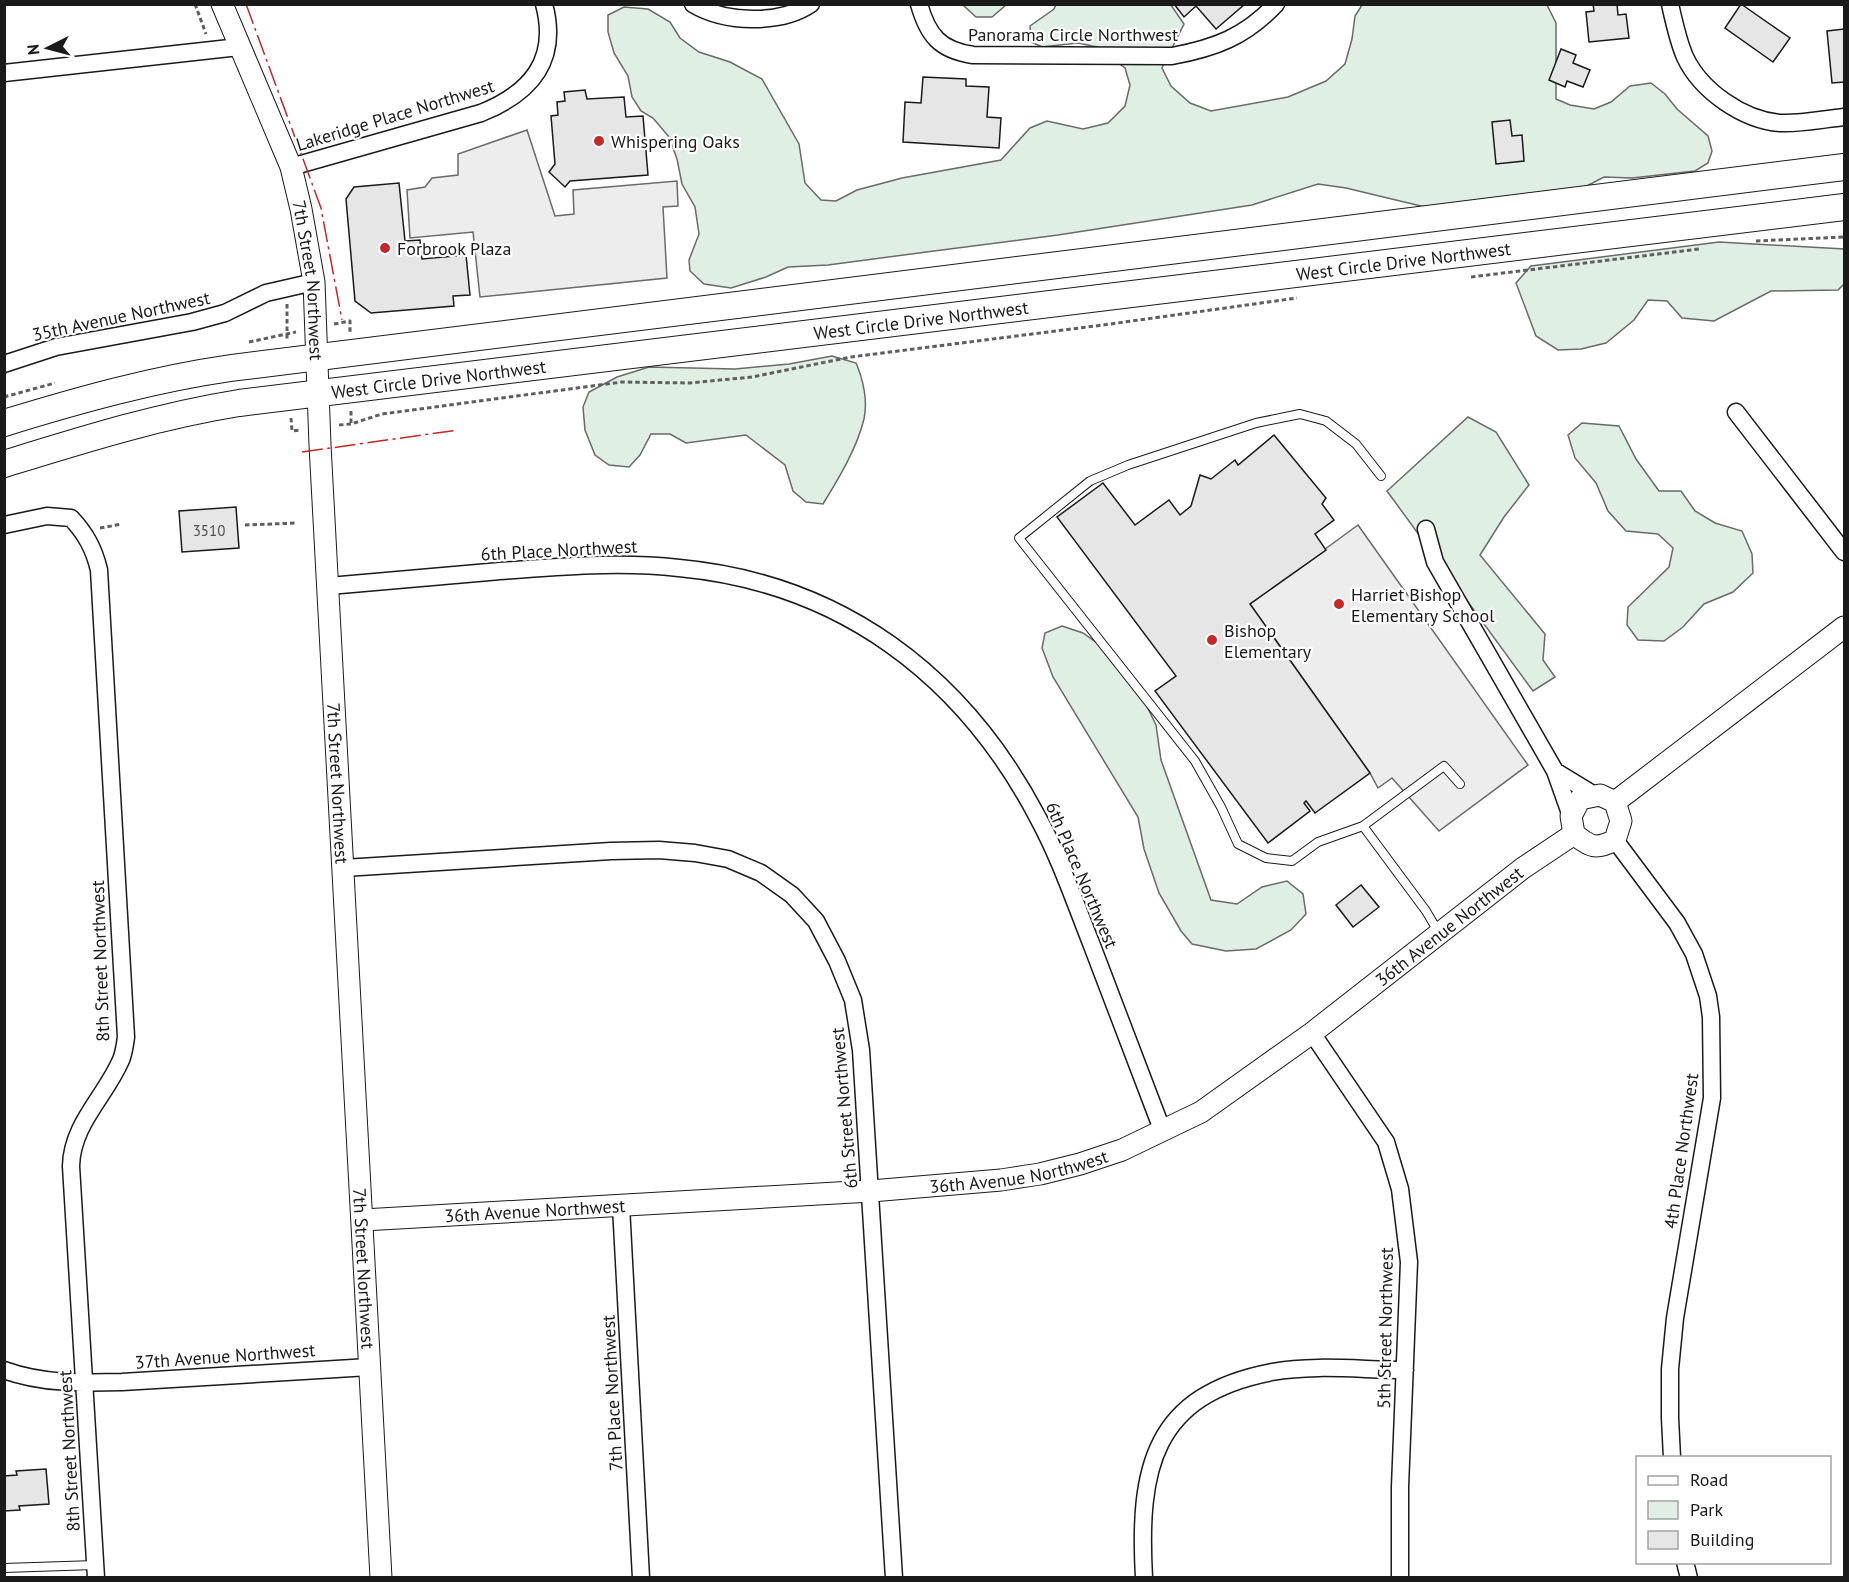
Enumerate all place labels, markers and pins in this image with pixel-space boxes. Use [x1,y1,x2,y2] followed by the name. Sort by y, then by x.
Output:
[611,130,740,153] place label: Whispering Oaks
[592,134,606,148] marker: Whispering Oaks
[397,237,511,260] place label: Forbrook Plaza
[378,241,392,255] marker: Forbrook Plaza
[1351,583,1495,627] place label: Harriet Bishop Elementary School
[1332,597,1346,611] marker: Harriet Bishop Elementary School
[1224,619,1312,663] place label: Bishop Elementary
[1205,633,1219,647] marker: Bishop Elementary

